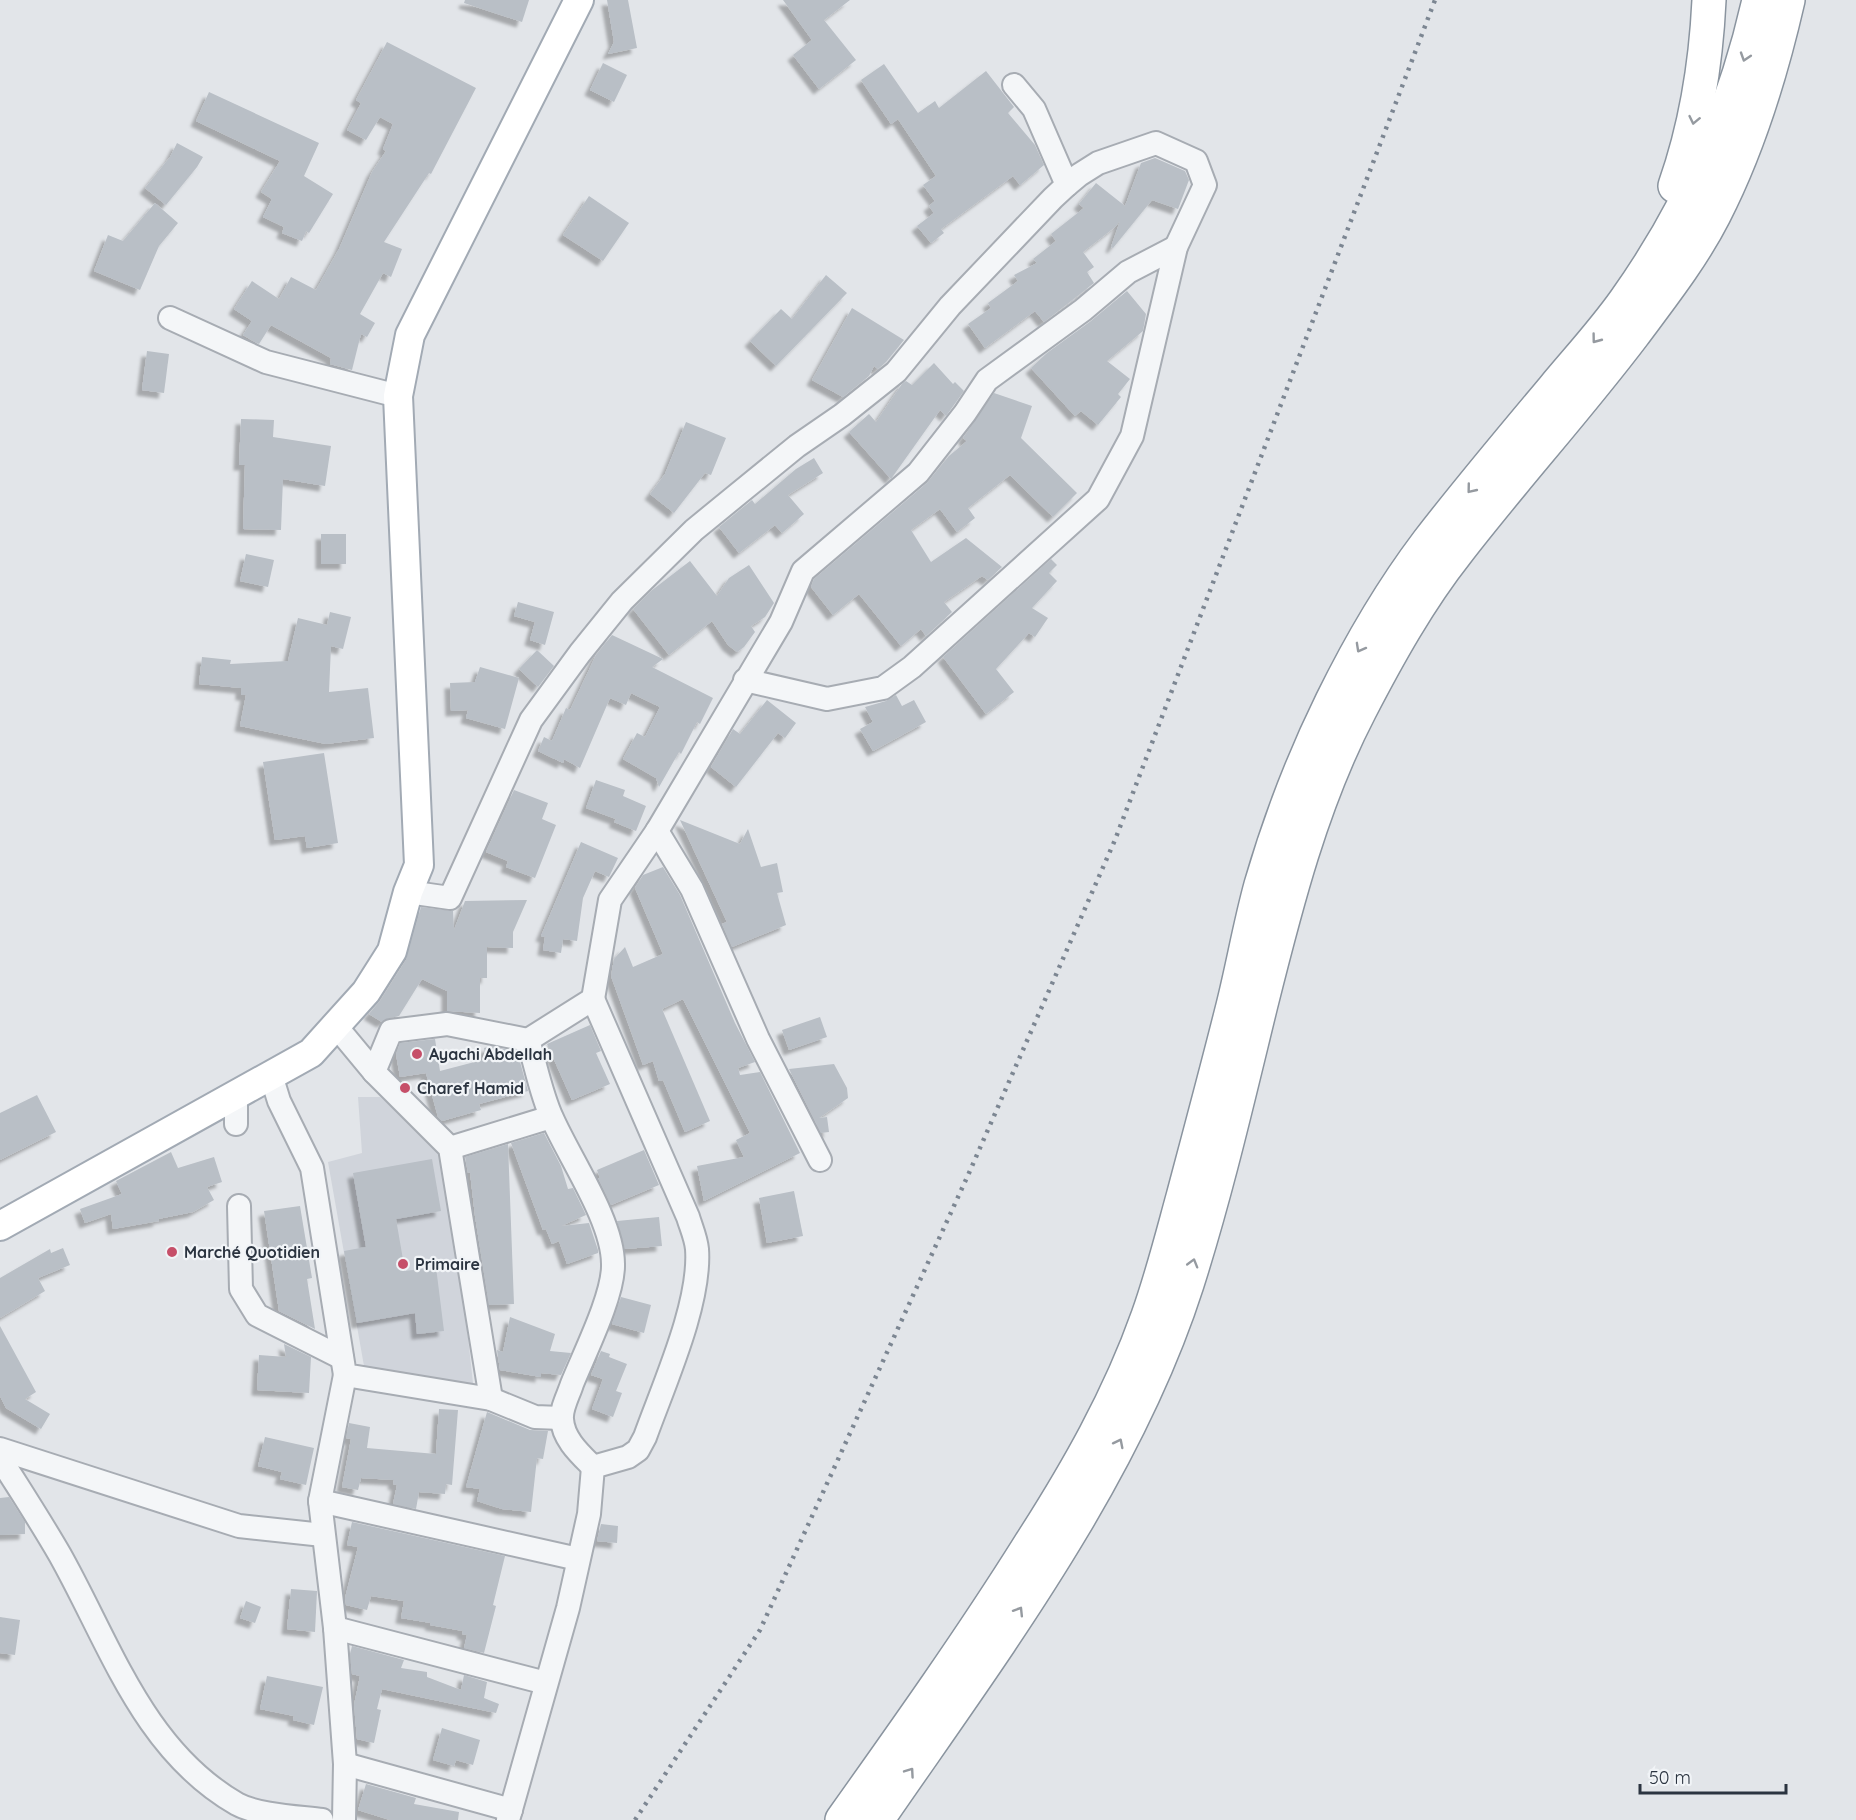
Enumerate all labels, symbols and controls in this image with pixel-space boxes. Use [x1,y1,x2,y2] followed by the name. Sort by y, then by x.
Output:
[1739,51,1752,62] one-way arrow
[1688,115,1701,125] one-way arrow
[1592,332,1603,343] one-way arrow
[1468,482,1479,493] one-way arrow
[1355,642,1367,652] one-way arrow
[429,1044,552,1064] place label: Ayachi Abdellah
[410,1047,424,1061] marker: Ayachi Abdellah
[417,1078,524,1098] place label: Charef Hamid
[398,1081,412,1095] marker: Charef Hamid
[184,1242,320,1262] place label: Marché Quotidien
[165,1245,179,1259] marker: Marché Quotidien
[415,1254,480,1274] place label: Primaire
[396,1257,410,1271] marker: Primaire
[1186,1258,1198,1269] one-way arrow
[1112,1439,1123,1449] one-way arrow
[1012,1606,1023,1617] one-way arrow
[1640,1757,1786,1795] scale bar
[1649,1766,1691,1789] text: 50 m
[903,1768,914,1779] one-way arrow

